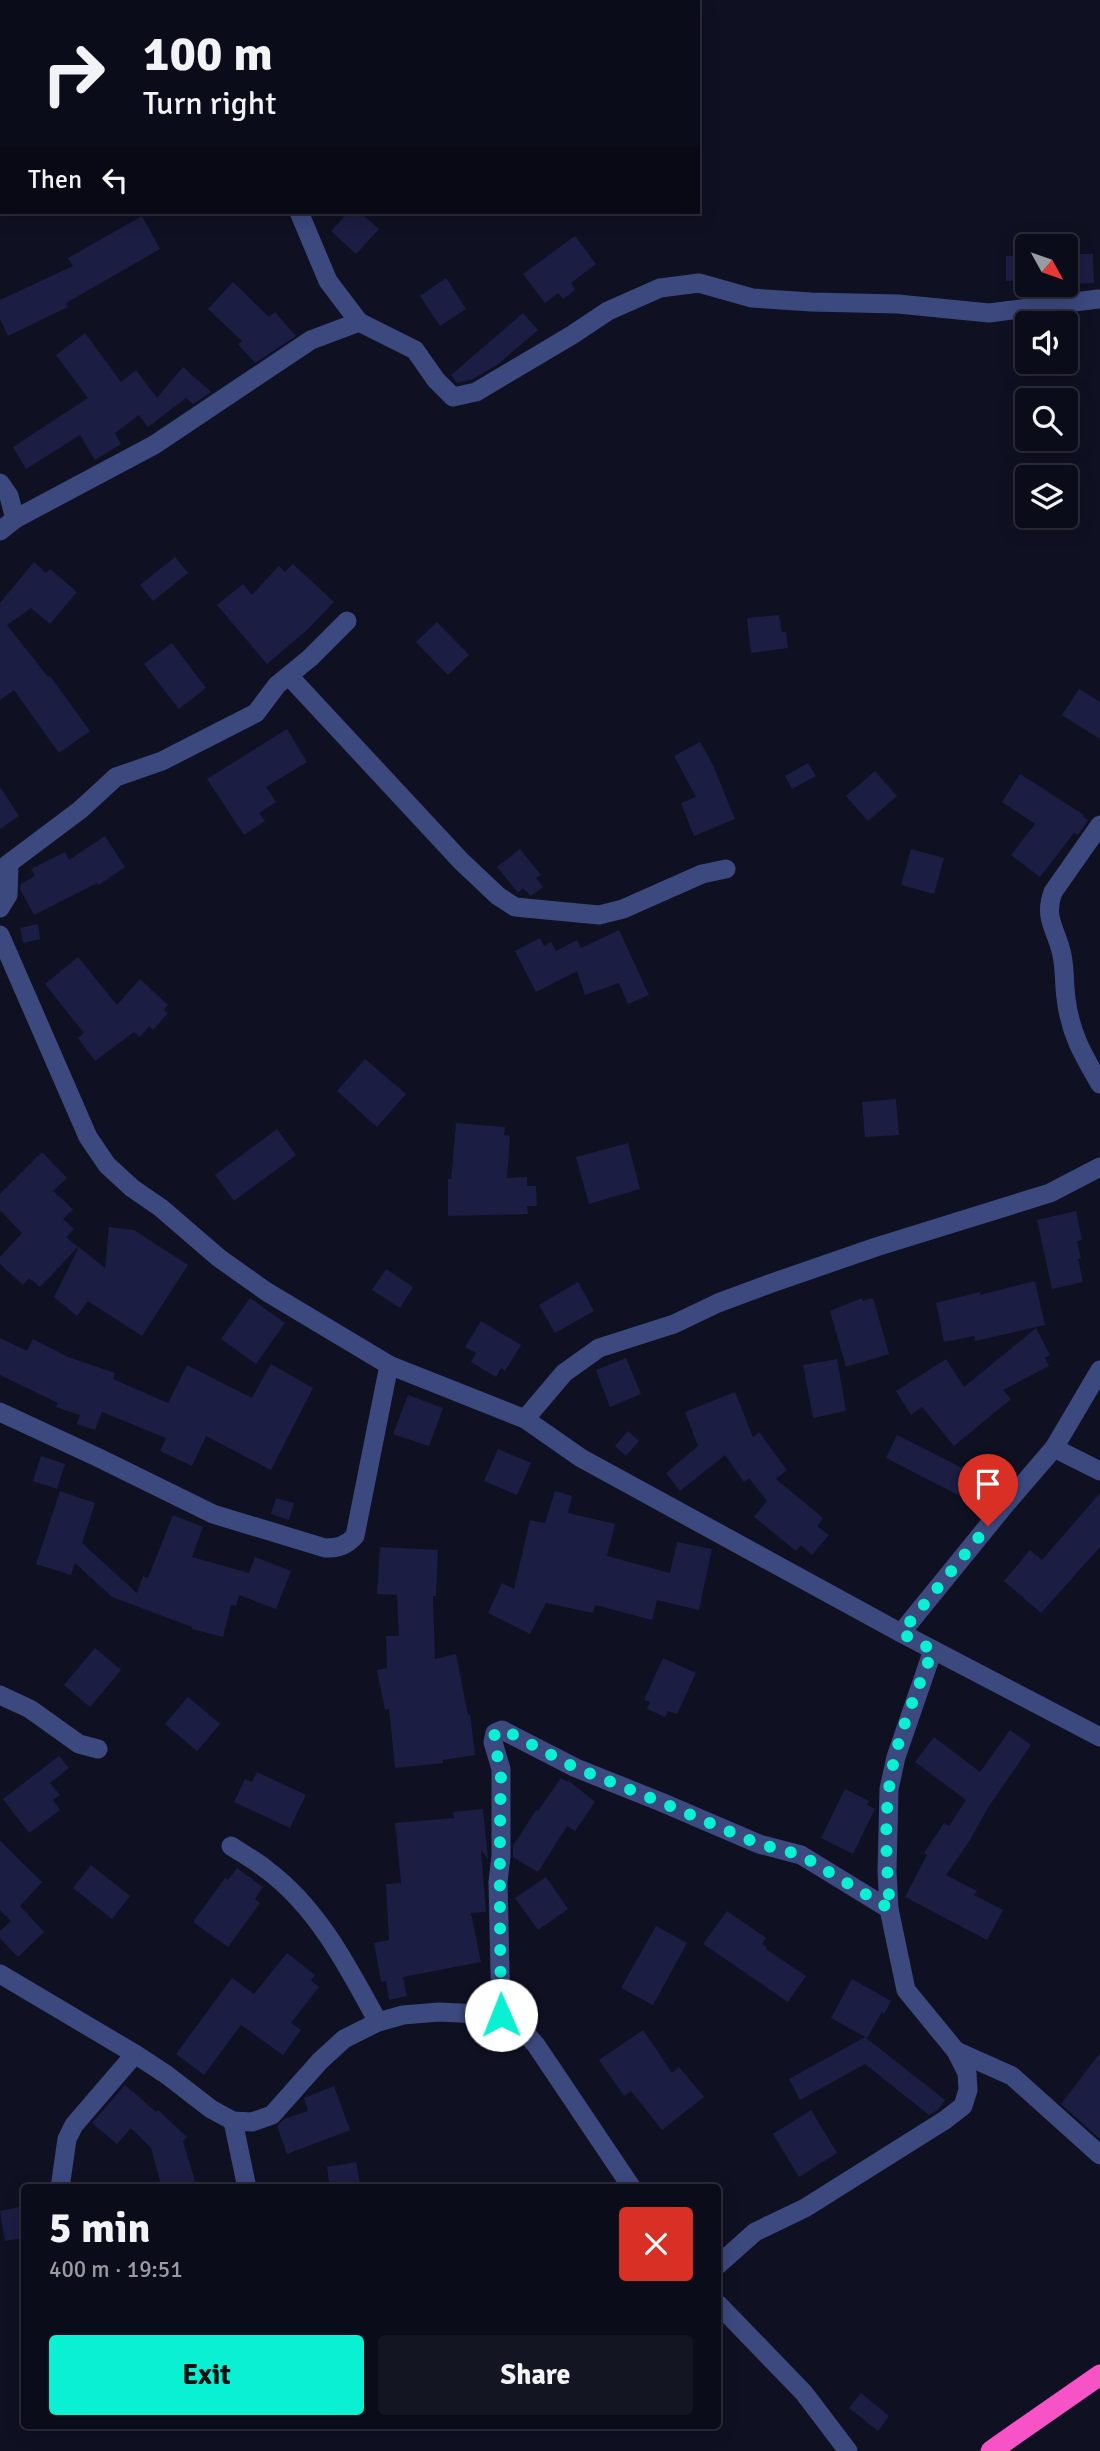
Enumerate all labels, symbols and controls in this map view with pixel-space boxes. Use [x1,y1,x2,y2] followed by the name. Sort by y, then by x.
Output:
[143,24,273,84] text: 100 m
[28,28,119,119] icon: right
[143,84,276,123] text: Turn right
[96,161,134,199] icon: left
[28,164,82,196] text: Then
[1015,234,1078,298] north arrow
[1015,234,1078,528] map controls
[1015,311,1078,374] button: sound
[1015,388,1078,451] button: search
[1015,465,1078,528] button: layers
[958,1454,1018,1526] pin
[969,1465,1007,1503] icon: arrive
[464,1978,538,2052] position arrow
[49,2203,150,2254] text: 5 min
[619,2207,693,2281] button: close
[49,2255,183,2284] text: 400 m · 19:51
[49,2335,364,2415] button: Exit
[378,2335,693,2415] button: Share

